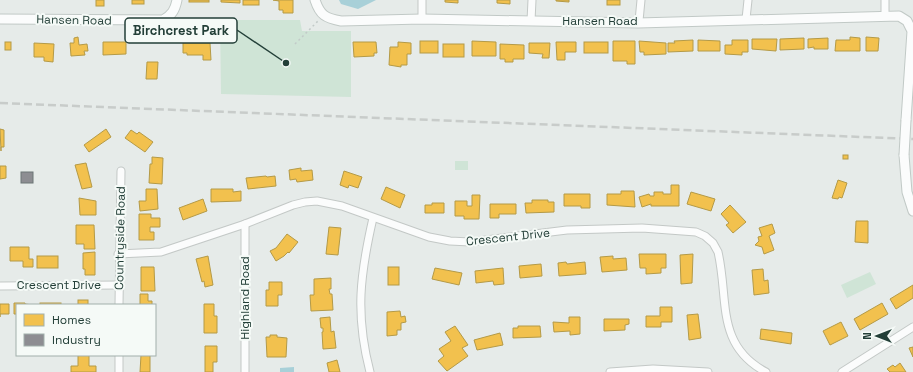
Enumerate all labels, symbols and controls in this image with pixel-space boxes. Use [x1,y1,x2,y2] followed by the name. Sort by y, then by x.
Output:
[36,11,112,29] street label: Hansen Road
[562,13,638,29] street label: Hansen Road
[125,18,237,43] callout: Birchcrest Park
[133,22,230,39] text: Birchcrest Park
[111,186,129,290] street label: Countryside Road
[465,225,551,249] street label: Crescent Drive
[237,256,253,340] street label: Highland Road
[17,277,101,293] street label: Crescent Drive
[16,304,156,356] legend
[52,312,91,328] text: Homes
[857,316,897,356] north arrow
[52,332,101,348] text: Industry
[860,332,874,340] text: N

